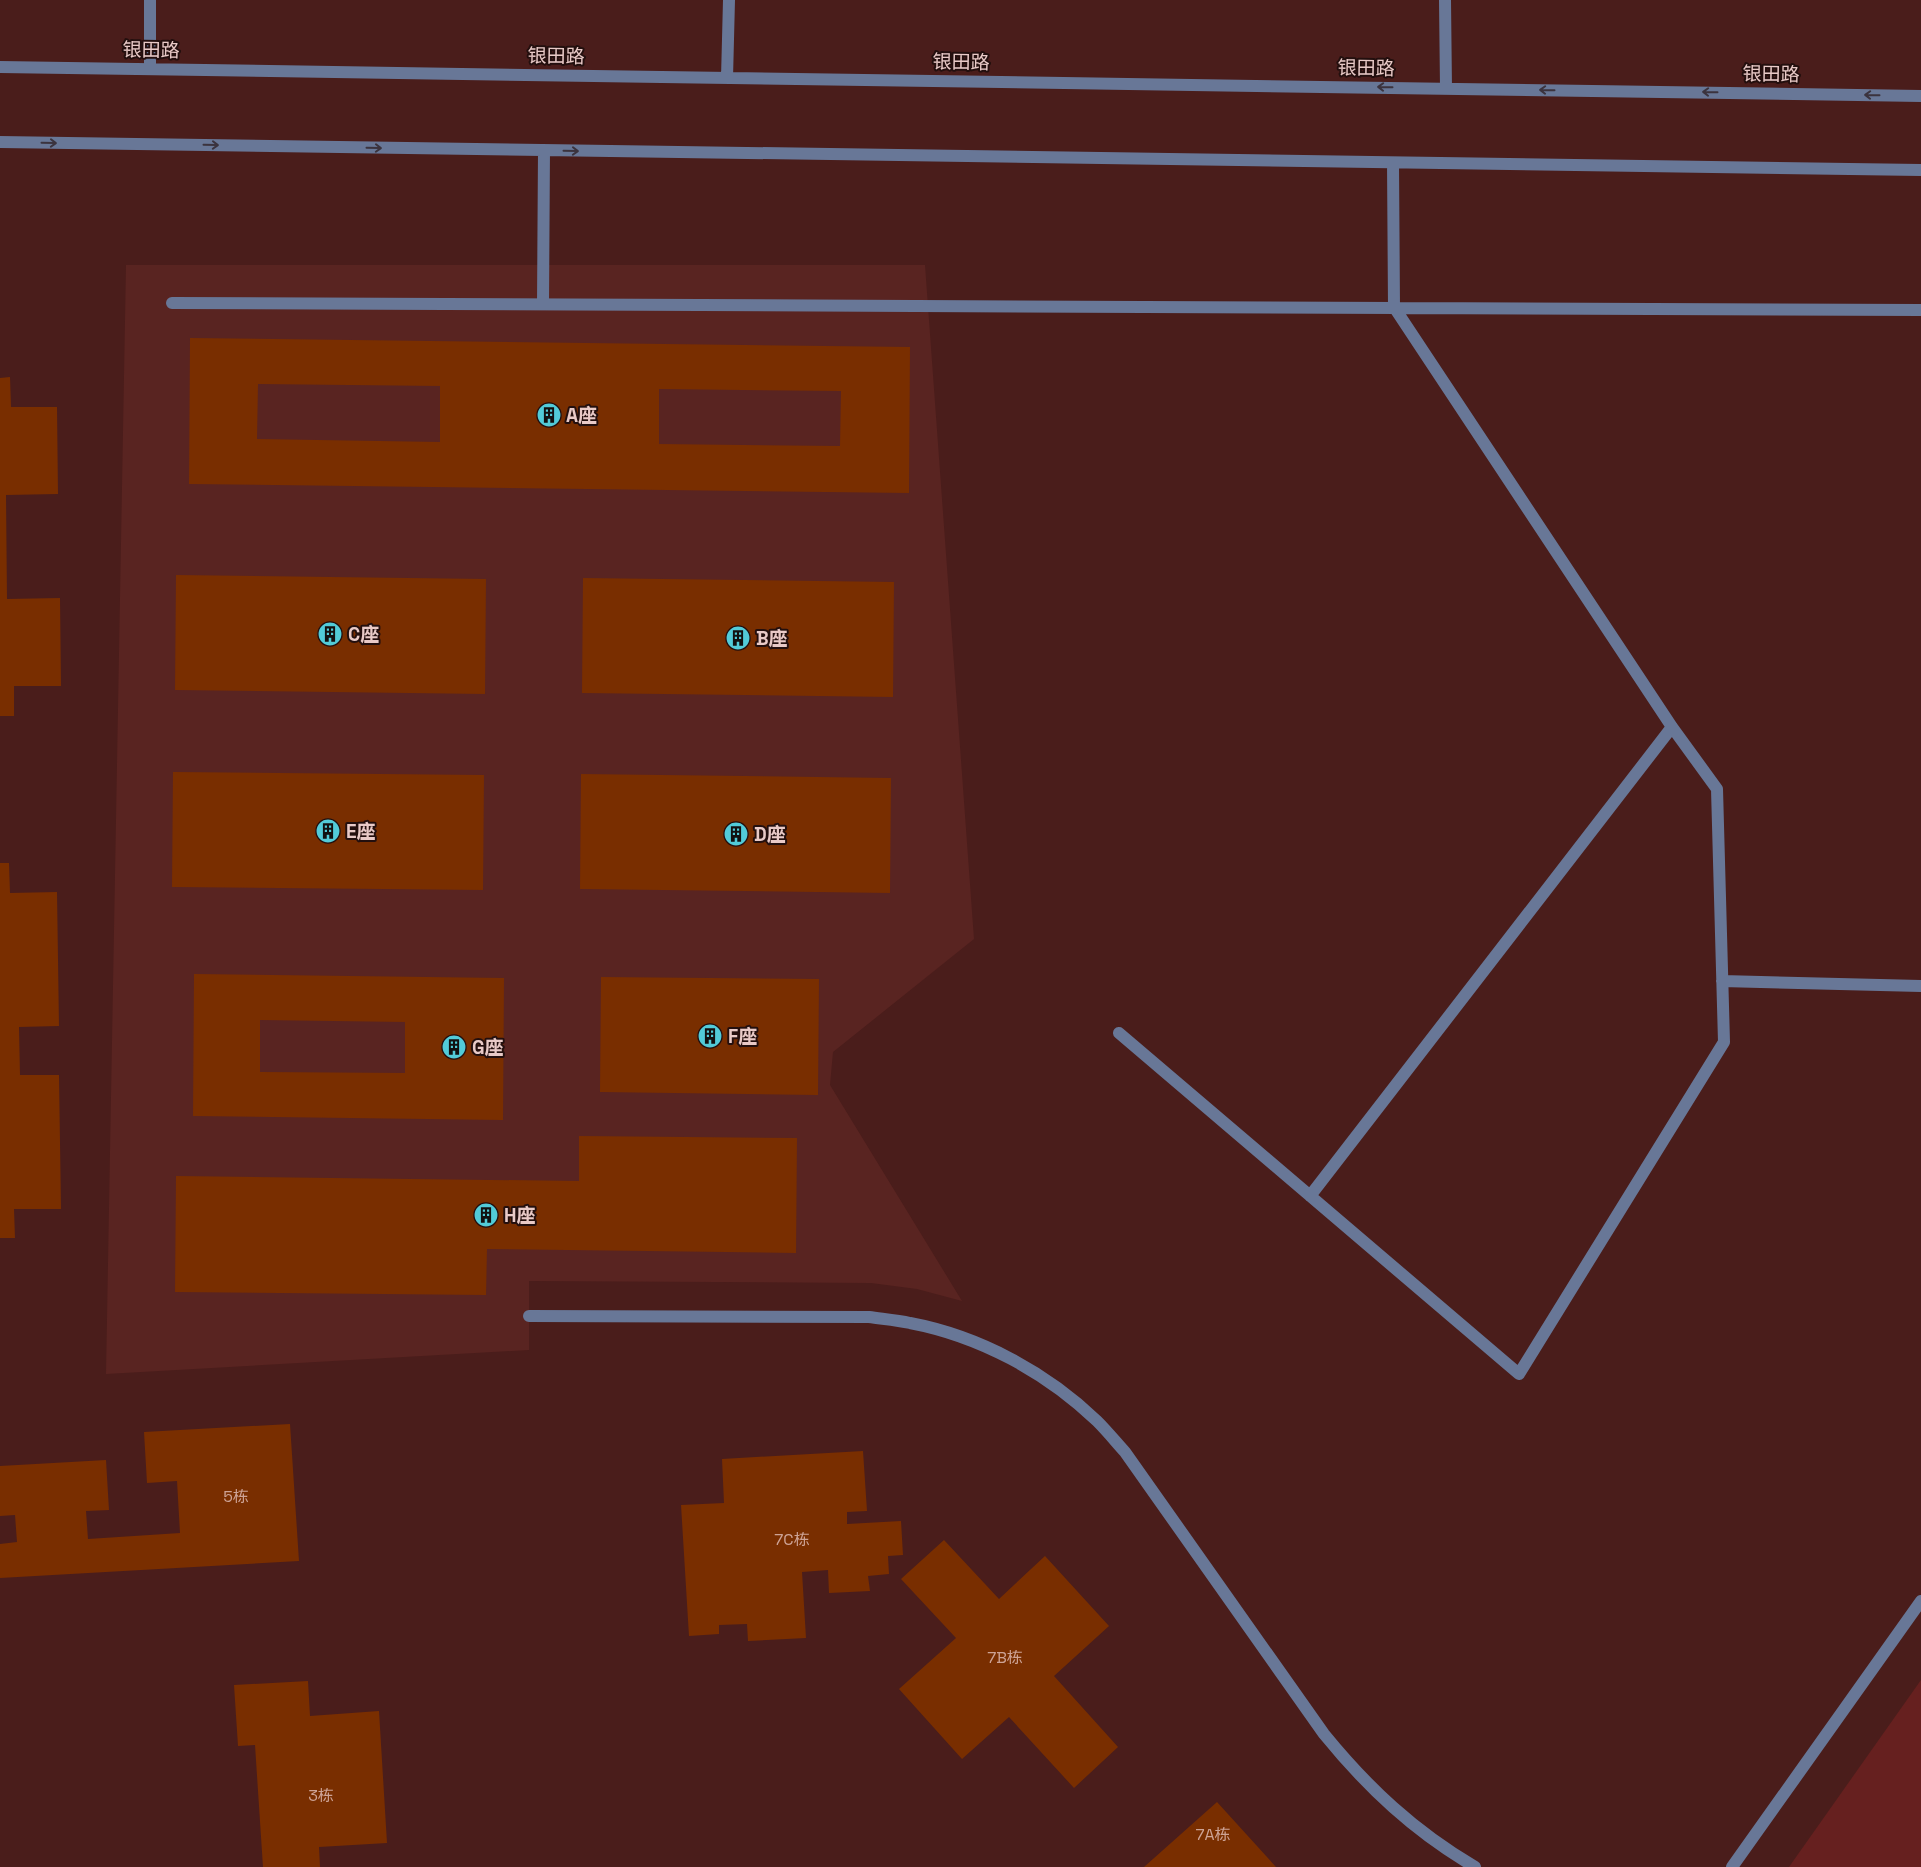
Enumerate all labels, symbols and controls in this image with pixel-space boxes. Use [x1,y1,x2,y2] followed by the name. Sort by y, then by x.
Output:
[122,37,180,63] street label: 银田路
[527,43,585,69] street label: 银田路
[932,49,990,75] street label: 银田路
[1337,55,1395,81] street label: 银田路
[1742,61,1800,87] street label: 银田路
[1377,83,1393,92] one-way arrow
[1540,85,1556,95] one-way arrow
[1702,87,1718,97] one-way arrow
[1865,90,1881,100] one-way arrow
[40,138,56,148] one-way arrow
[203,141,219,150] one-way arrow
[365,143,381,153] one-way arrow
[562,146,579,156] one-way arrow
[536,402,562,428] building icon: A座
[566,403,597,428] place label: A座
[317,621,343,647] building icon: C座
[348,622,379,647] place label: C座
[725,625,751,651] building icon: B座
[756,626,788,651] place label: B座
[315,818,341,844] building icon: E座
[346,819,376,844] place label: E座
[723,821,749,847] building icon: D座
[754,822,786,847] place label: D座
[697,1023,723,1049] building icon: F座
[728,1024,757,1049] place label: F座
[441,1034,467,1060] building icon: G座
[472,1035,504,1060] place label: G座
[473,1202,499,1228] building icon: H座
[504,1203,535,1228] place label: H座
[223,1486,249,1507] house number: 5栋
[774,1529,810,1550] house number: 7C栋
[987,1647,1023,1668] house number: 7B栋
[308,1785,334,1806] house number: 3栋
[1195,1824,1231,1845] house number: 7A栋

